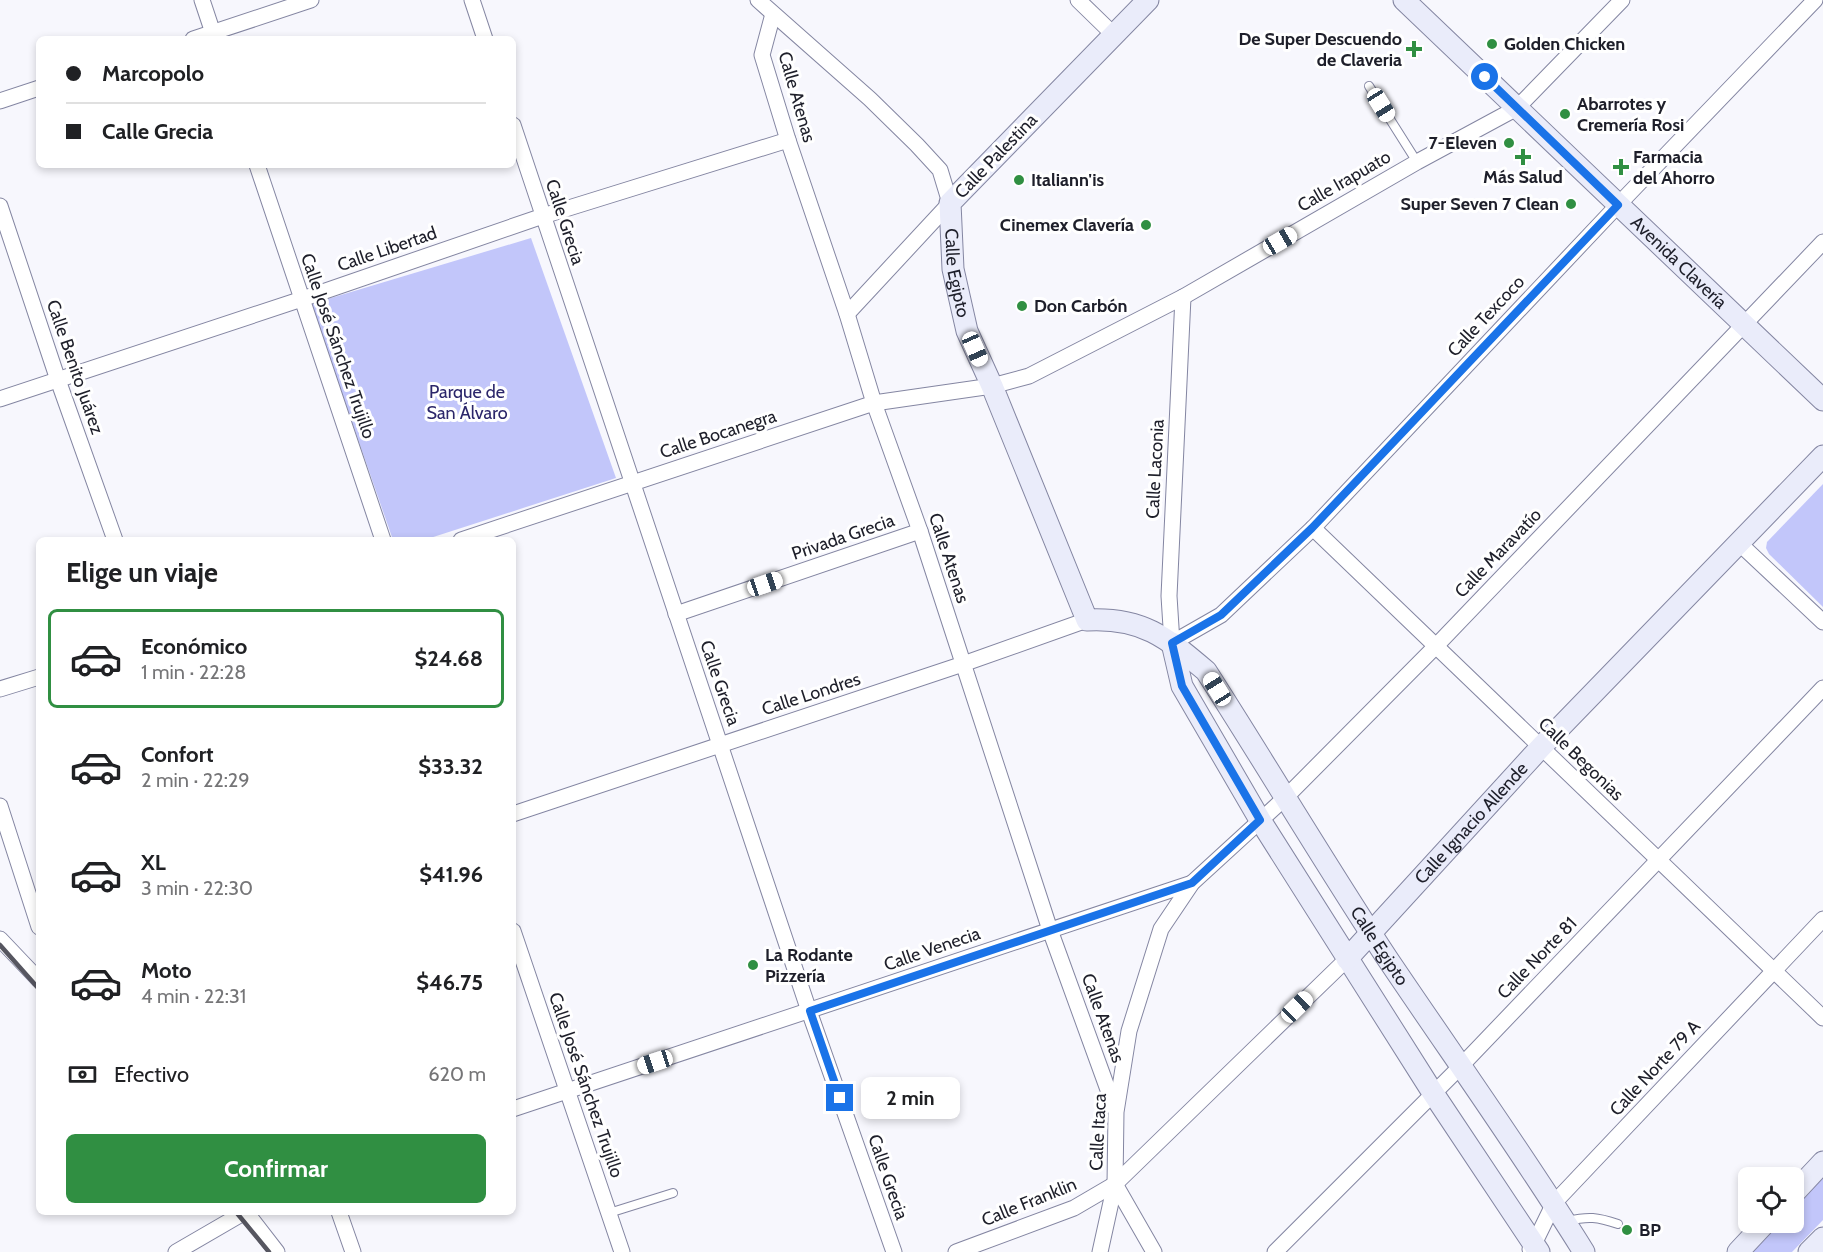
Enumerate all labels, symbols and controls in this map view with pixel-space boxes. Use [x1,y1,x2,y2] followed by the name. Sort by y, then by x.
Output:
[1238,28,1402,71] place label: De Super Descuendo de Claveria
[1504,33,1625,55] place label: Golden Chicken
[1485,37,1499,51] marker: Golden Chicken
[1407,42,1421,56] marker: De Super Descuendo de Claveria
[774,49,820,145] street label: Calle Atenas
[102,60,204,87] text: Marcopolo
[1471,63,1498,90] route start
[1364,85,1398,125] car
[1577,93,1684,136] place label: Abarrotes y Cremería Rosi
[1558,107,1572,121] marker: Abarrotes y Cremería Rosi
[950,109,1042,203] street label: Calle Palestina
[102,118,213,145] text: Calle Grecia
[1429,132,1497,154] place label: 7-Eleven
[1502,136,1516,150] marker: 7-Eleven
[1294,145,1395,216] street label: Calle Irapuato
[1633,146,1715,189] place label: Farmacia del Ahorro
[1516,150,1530,164] marker: Más Salud
[1614,160,1628,174] marker: Farmacia del Ahorro
[1483,166,1563,188] place label: Más Salud
[1031,169,1105,191] place label: Italiann'is
[1012,173,1026,187] marker: Italiann'is
[541,176,589,268] street label: Calle Grecia
[1401,193,1559,215] place label: Super Seven 7 Clean
[1564,197,1578,211] marker: Super Seven 7 Clean
[1626,211,1732,314] street label: Avenida Clavería
[1000,214,1134,236] place label: Cinemex Clavería
[1139,218,1153,232] marker: Cinemex Clavería
[334,222,440,276] street label: Calle Libertad
[1260,224,1300,258] car
[940,228,975,320] street label: Calle Egipto
[296,251,380,442] street label: Calle José Sánchez Trujillo
[1443,271,1529,361] street label: Calle Texcoco
[1034,295,1127,317] place label: Don Carbón
[42,297,108,438] street label: Calle Benito Juárez
[1015,299,1029,313] marker: Don Carbón
[959,329,991,369] car
[426,381,508,424] park label: Parque de San Álvaro
[657,405,779,463] street label: Calle Bocanegra
[1141,418,1169,519] street label: Calle Laconia
[1450,504,1546,602] street label: Calle Maravatío
[789,509,898,565] street label: Privada Grecia
[924,510,974,606] street label: Calle Atenas
[66,556,218,589] text: Elige un viaje
[745,570,785,598] car
[69,632,123,686] icon: car
[141,633,247,660] text: Económico
[695,637,745,729] street label: Calle Grecia
[414,645,483,672] text: $24.68
[141,660,246,684] text: 1 min · 22:28
[759,668,863,720] street label: Calle Londres
[1200,669,1234,709] car
[1534,713,1628,805] street label: Calle Begonias
[69,740,123,794] icon: car
[141,741,214,768] text: Confort
[418,753,483,780] text: $33.32
[1410,758,1532,889] street label: Calle Ignacio Allende
[141,768,250,792] text: 2 min · 22:29
[69,848,123,902] icon: car
[141,849,166,876] text: XL
[419,861,483,888] text: $41.96
[141,876,253,900] text: 3 min · 22:30
[1345,902,1413,990] street label: Calle Egipto
[1492,912,1582,1004] street label: Calle Norte 81
[881,922,983,976] street label: Calle Venecia
[765,944,853,987] place label: La Rodante Pizzería
[69,956,123,1010] icon: car
[141,957,192,984] text: Moto
[746,958,760,972] marker: La Rodante Pizzería
[416,969,483,996] text: $46.75
[1077,970,1129,1066] street label: Calle Atenas
[141,984,246,1008] text: 4 min · 22:31
[1278,988,1316,1026] car
[544,990,628,1181] street label: Calle José Sánchez Trujillo
[1605,1015,1705,1121] street label: Calle Norte 79 A
[635,1048,675,1076] car
[66,1058,99,1091] icon: cash
[114,1061,189,1088] text: Efectivo
[428,1062,486,1086] text: 620 m
[861,1077,960,1119] callout: 2 min
[826,1084,853,1111] route end
[886,1086,935,1110] text: 2 min
[1085,1092,1111,1171] street label: Calle Itaca
[863,1131,913,1223] street label: Calle Grecia
[66,1134,486,1203] button: Confirmar
[1738,1167,1804,1233] map controls
[1738,1167,1804,1233] button: locate
[978,1173,1080,1231] street label: Calle Franklin
[1639,1219,1661,1241] place label: BP
[1620,1223,1634,1237] marker: BP

